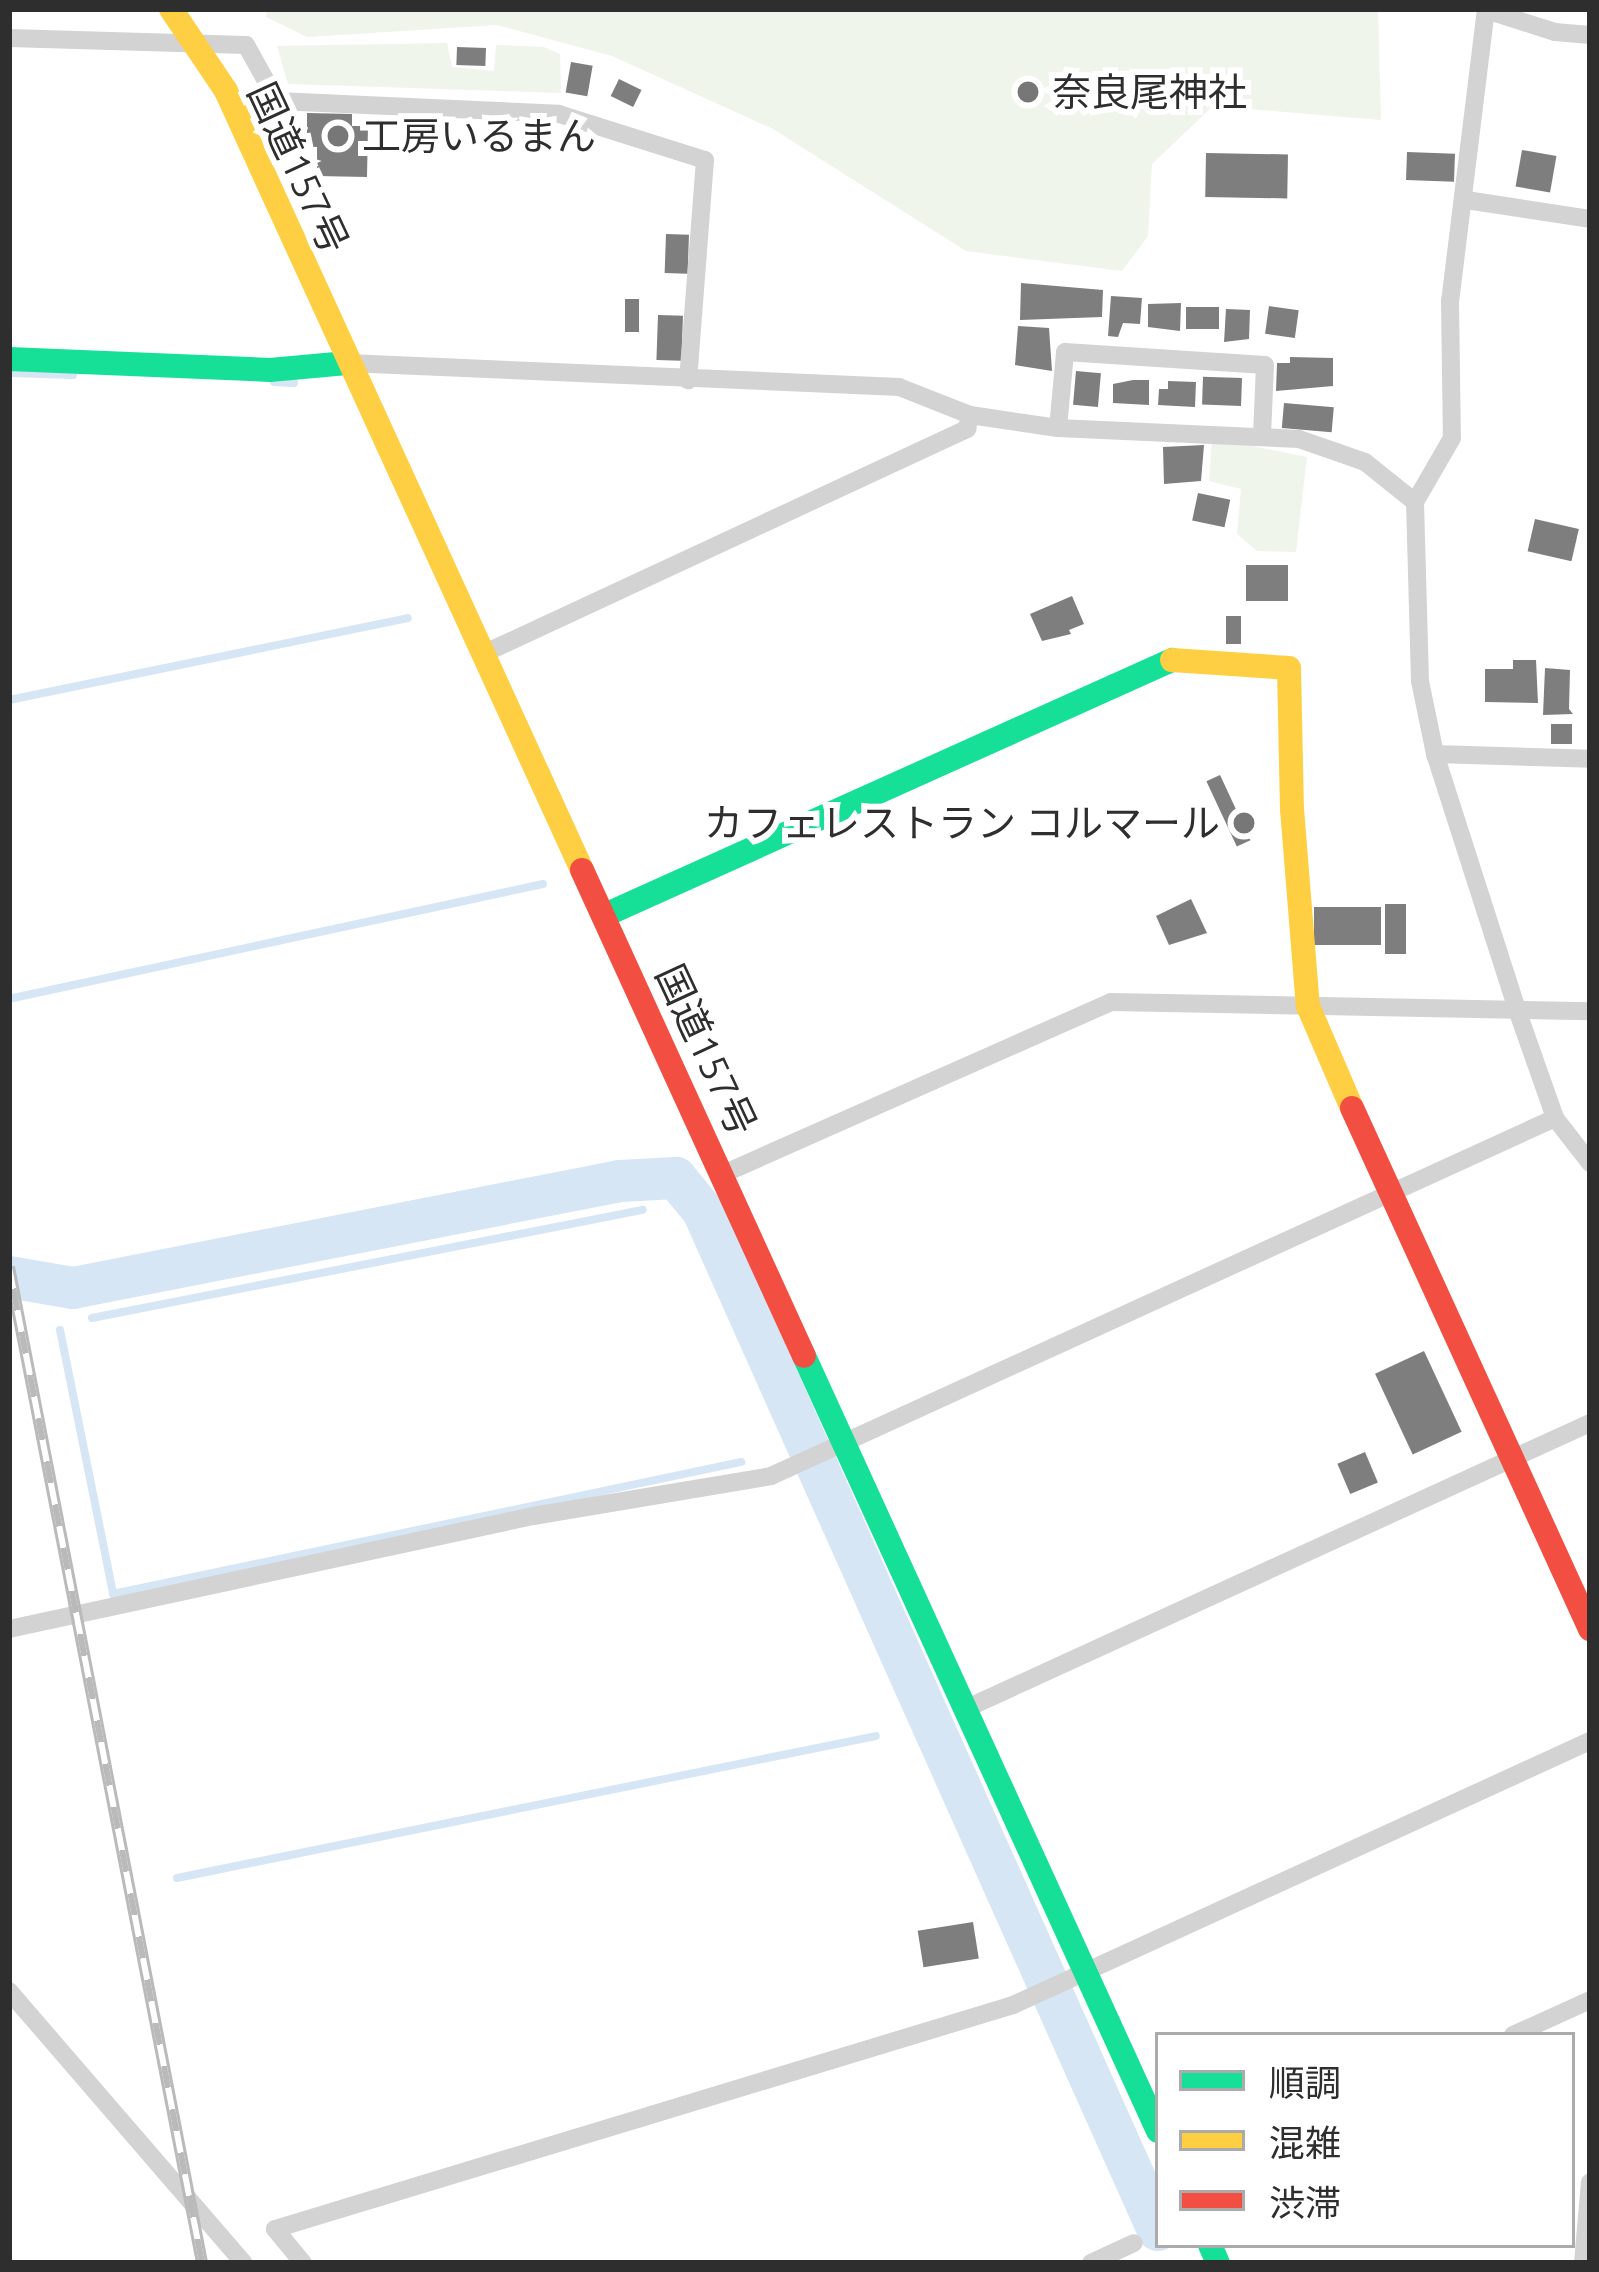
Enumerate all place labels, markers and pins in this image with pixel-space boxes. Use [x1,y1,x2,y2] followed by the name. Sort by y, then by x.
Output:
[1052,69,1247,115] place label: 奈良尾神社
[1015,79,1041,105] marker: 奈良尾神社
[362,113,596,159] place label: 工房いるまん
[325,123,351,149] marker: 工房いるまん
[704,800,1220,846] place label: カフェレストラン コルマール
[1231,810,1257,836] marker: カフェレストラン コルマール

